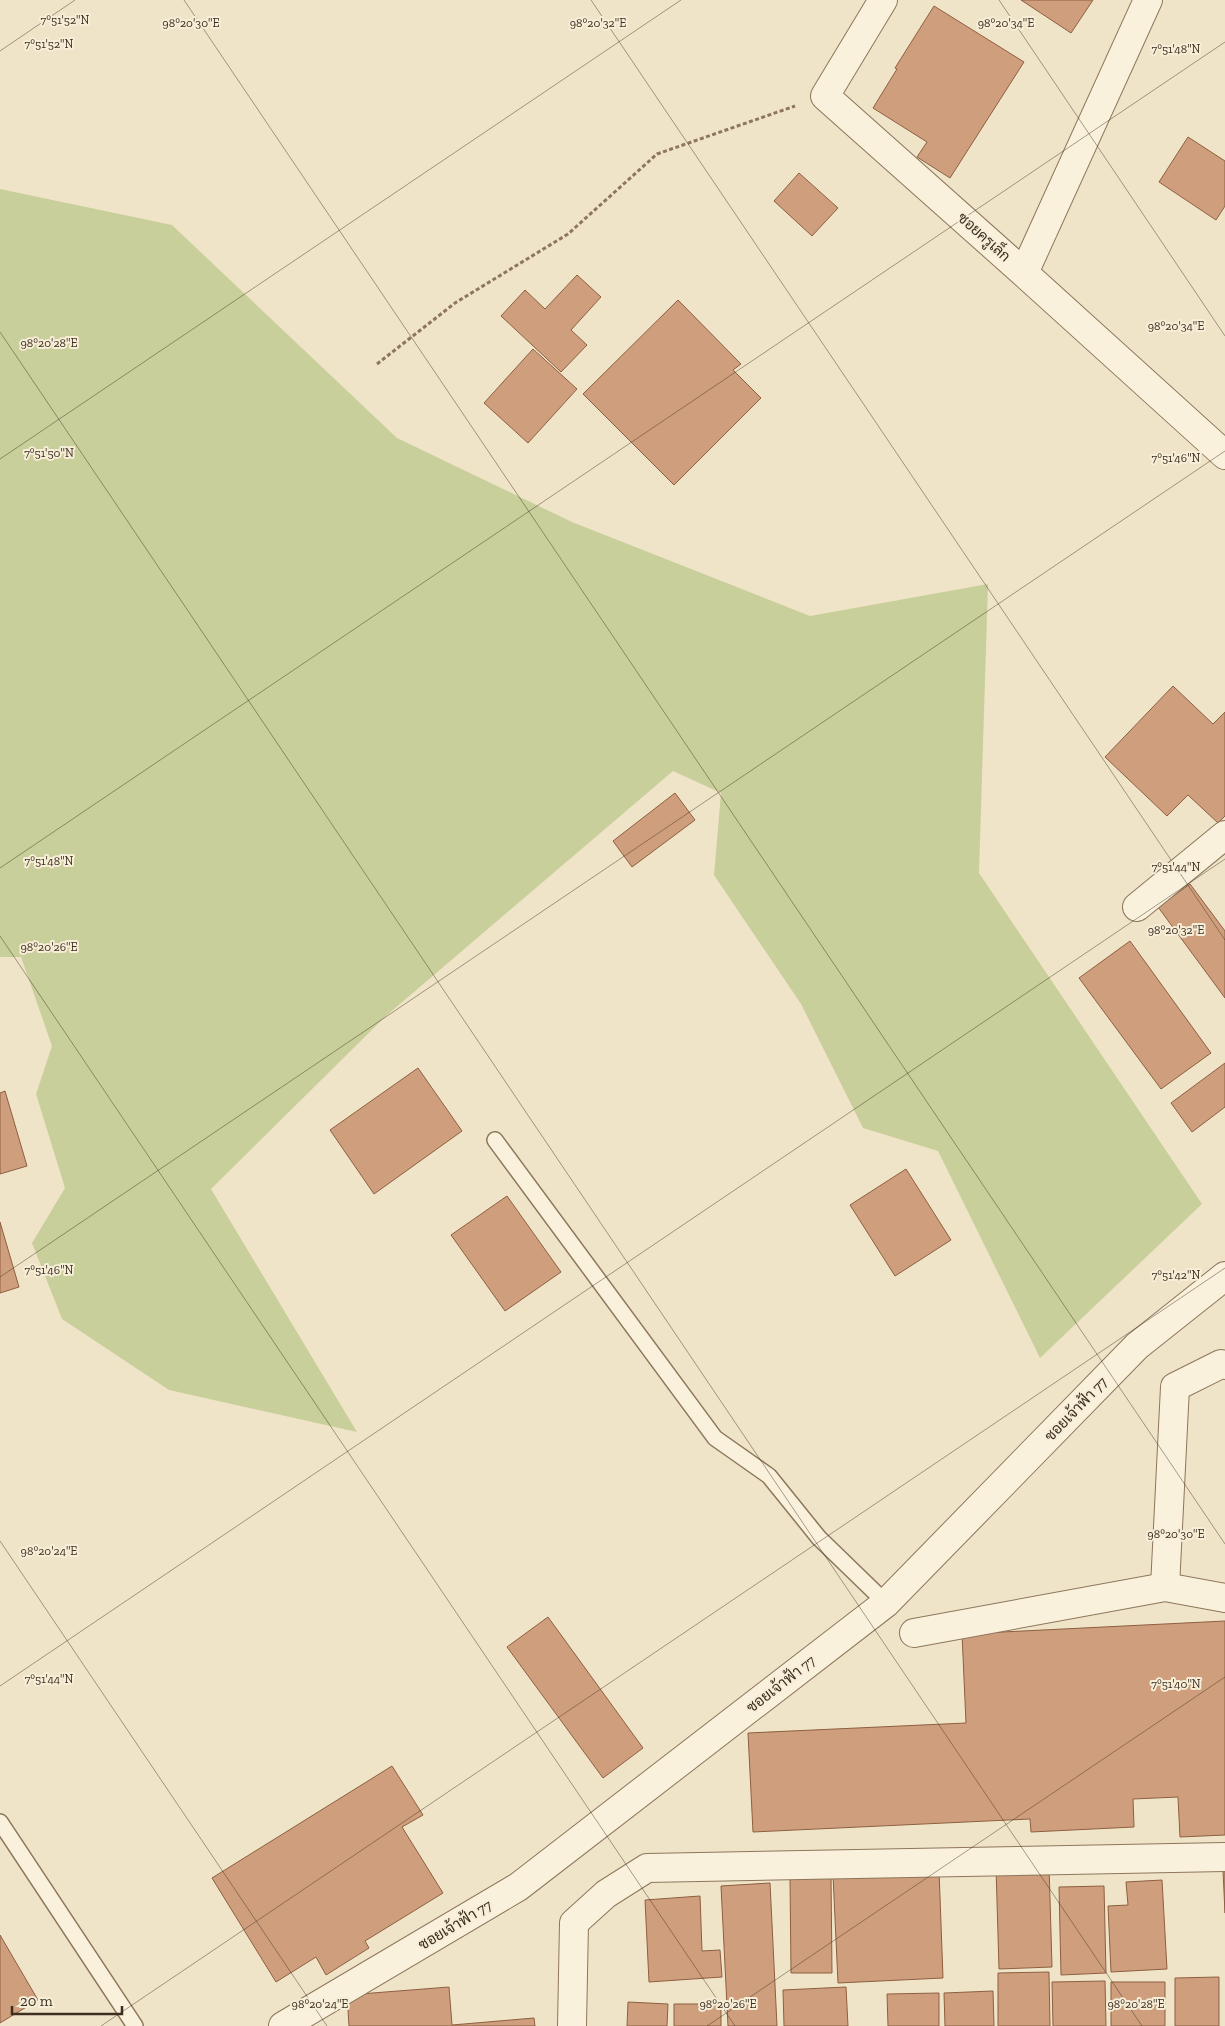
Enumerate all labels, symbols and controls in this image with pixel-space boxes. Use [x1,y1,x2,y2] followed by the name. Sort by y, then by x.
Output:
[41,13,90,27] text: 7°51'52"N
[162,16,220,30] text: 98°20'30"E
[570,16,626,30] text: 98°20'32"E
[978,16,1034,30] text: 98°20'34"E
[25,37,74,51] text: 7°51'52"N
[1152,42,1201,56] text: 7°51'48"N
[953,207,1015,266] street label: ซอยครูเล็ก
[1148,319,1204,333] text: 98°20'34"E
[20,336,78,350] text: 98°20'28"E
[24,446,74,460] text: 7°51'50"N
[1152,451,1201,465] text: 7°51'46"N
[25,854,74,868] text: 7°51'48"N
[1152,860,1200,874] text: 7°51'44"N
[1148,923,1204,937] text: 98°20'32"E
[20,940,78,954] text: 98°20'26"E
[25,1263,74,1277] text: 7°51'46"N
[1152,1268,1200,1282] text: 7°51'42"N
[1040,1372,1111,1445] street label: ซอยเจ้าฟ้า 77
[1147,1527,1205,1541] text: 98°20'30"E
[21,1544,77,1558] text: 98°20'24"E
[742,1651,819,1716] street label: ซอยเจ้าฟ้า 77
[25,1672,73,1686] text: 7°51'44"N
[1151,1677,1201,1691] text: 7°51'40"N
[414,1895,495,1954] street label: ซอยเจ้าฟ้า 77
[12,1984,122,2016] scale bar
[20,1992,53,2010] text: 20 m
[292,1997,348,2011] text: 98°20'24"E
[699,1997,757,2011] text: 98°20'26"E
[1107,1997,1165,2011] text: 98°20'28"E

